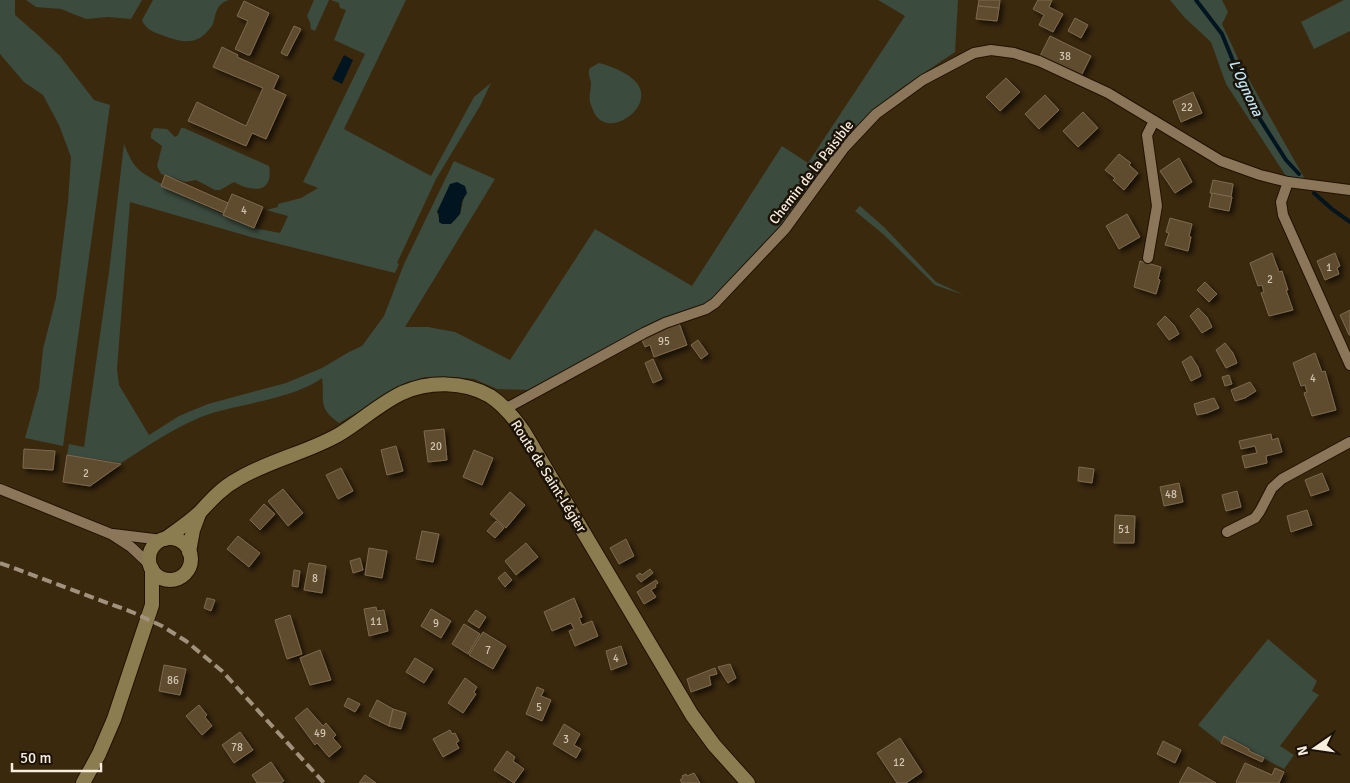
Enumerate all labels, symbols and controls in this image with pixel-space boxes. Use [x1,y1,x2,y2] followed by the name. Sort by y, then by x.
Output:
[1059,50,1071,63] house number: 38
[1225,57,1267,119] water label: L'Ognona
[1181,101,1193,114] house number: 22
[765,117,857,228] street label: Chemin de la Paisible
[241,204,247,217] house number: 4
[1326,261,1332,274] house number: 1
[1267,273,1273,286] house number: 2
[658,335,670,348] house number: 95
[1310,372,1316,385] house number: 4
[507,417,590,536] street label: Route de Saint-Légier
[430,440,442,453] house number: 20
[83,467,89,480] house number: 2
[1165,488,1177,501] house number: 48
[1118,523,1130,536] house number: 51
[312,572,318,585] house number: 8
[370,615,382,628] house number: 11
[433,617,439,630] house number: 9
[485,644,491,657] house number: 7
[613,652,619,665] house number: 4
[167,674,179,687] house number: 86
[536,701,542,714] house number: 5
[1290,723,1340,773] north arrow
[314,727,326,740] house number: 49
[563,733,569,746] house number: 3
[12,740,101,772] scale bar
[231,741,243,754] house number: 78
[1293,744,1312,757] text: N
[20,749,51,767] text: 50 m
[893,756,905,769] house number: 12

